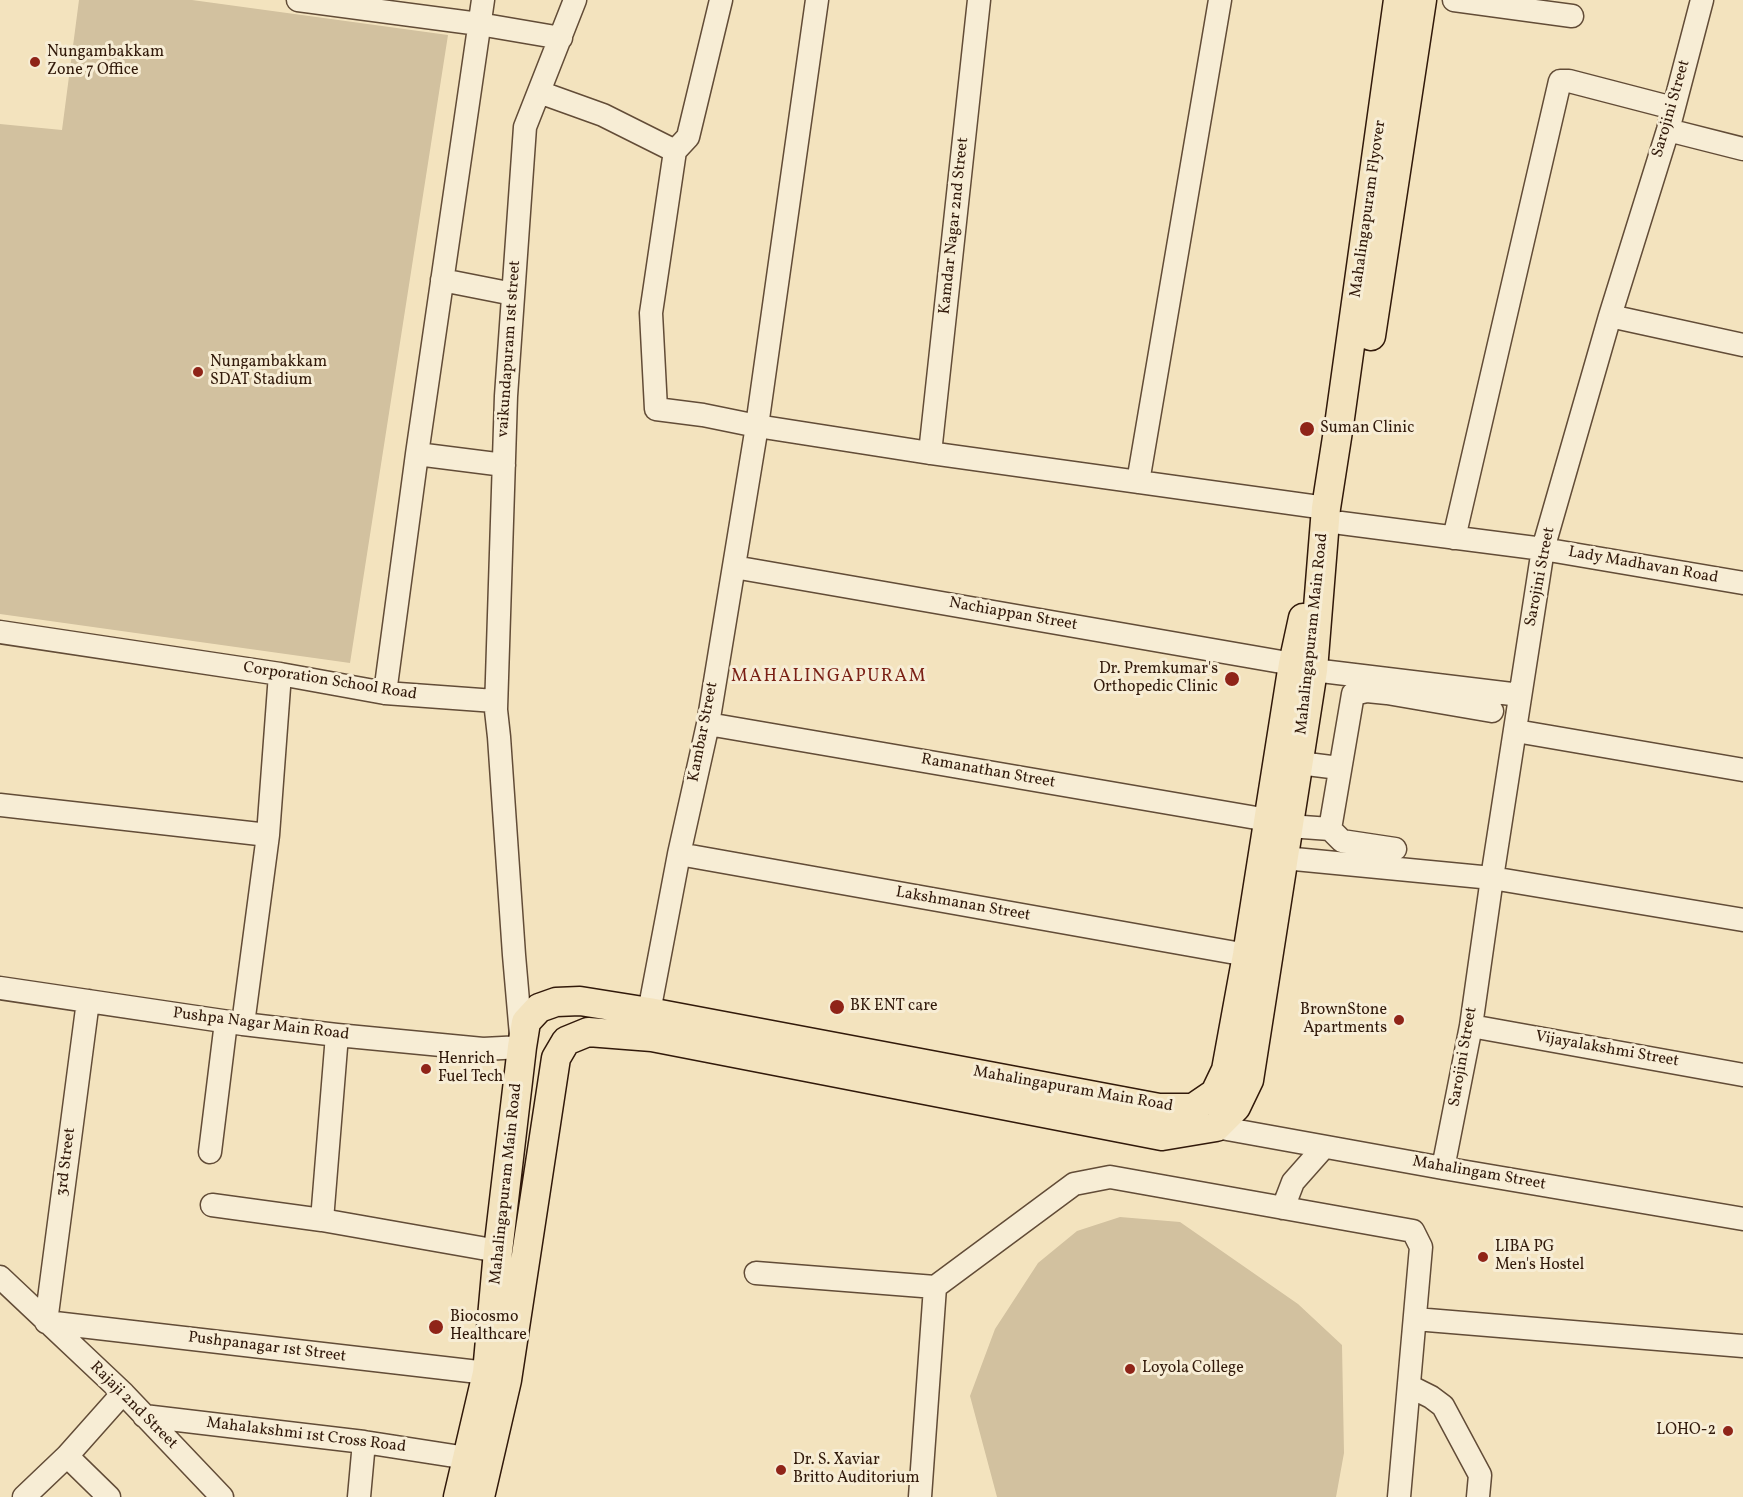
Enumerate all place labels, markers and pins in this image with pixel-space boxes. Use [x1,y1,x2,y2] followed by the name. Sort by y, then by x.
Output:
[47,43,164,81] place label: Nungambakkam Zone 7 Office
[28,55,42,69] marker: Nungambakkam Zone 7 Office
[210,353,327,391] place label: Nungambakkam SDAT Stadium
[191,365,205,379] marker: Nungambakkam SDAT Stadium
[1320,419,1414,439] place label: Suman Clinic
[1298,420,1316,438] marker: Suman Clinic
[1093,660,1218,698] place label: Dr. Premkumar's Orthopedic Clinic
[1223,670,1241,688] marker: Dr. Premkumar's Orthopedic Clinic
[850,997,937,1017] place label: BK ENT care
[828,998,846,1016] marker: BK ENT care
[1300,1001,1387,1039] place label: BrownStone Apartments
[1392,1013,1406,1027] marker: BrownStone Apartments
[438,1050,503,1088] place label: Henrich Fuel Tech
[419,1062,433,1076] marker: Henrich Fuel Tech
[1495,1238,1584,1276] place label: LIBA PG Men's Hostel
[1476,1250,1490,1264] marker: LIBA PG Men's Hostel
[450,1308,527,1346] place label: Biocosmo Healthcare
[427,1318,445,1336] marker: Biocosmo Healthcare
[1142,1359,1244,1379] place label: Loyola College
[1123,1362,1137,1376] marker: Loyola College
[1656,1421,1716,1441] place label: LOHO-2
[1721,1424,1735,1438] marker: LOHO-2
[793,1451,920,1489] place label: Dr. S. Xaviar Britto Auditorium
[774,1463,788,1477] marker: Dr. S. Xaviar Britto Auditorium

